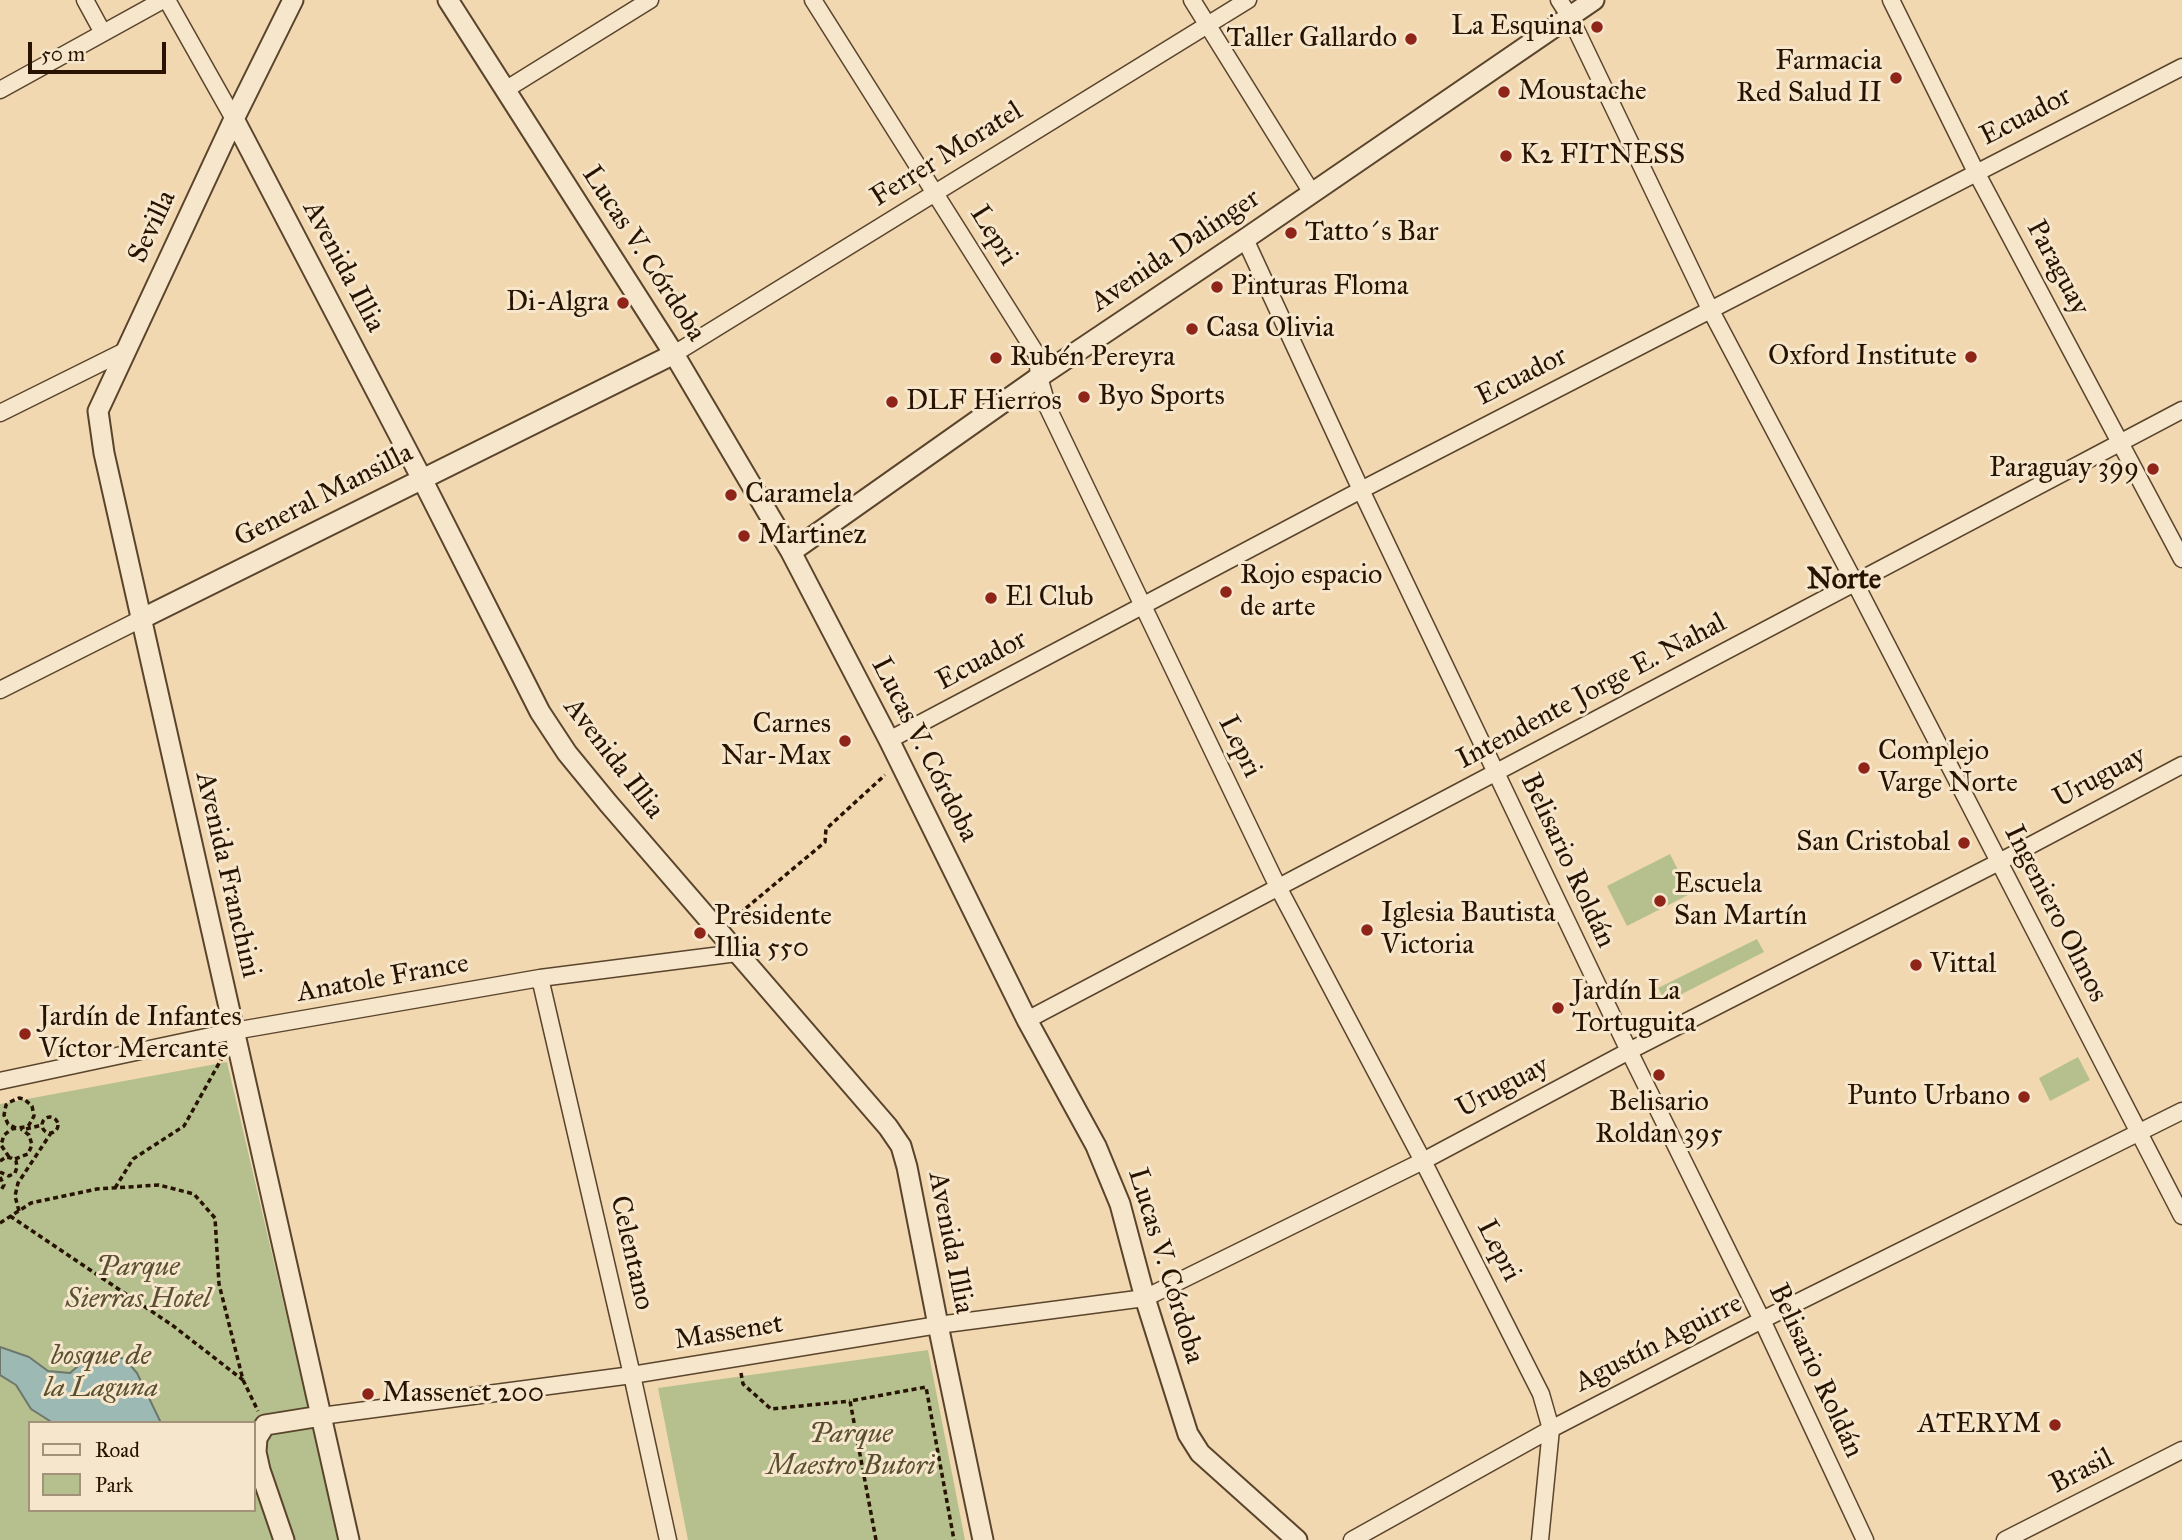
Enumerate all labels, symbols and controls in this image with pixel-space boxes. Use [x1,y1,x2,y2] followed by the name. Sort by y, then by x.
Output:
[1451,10,1583,44] place label: La Esquina
[1589,19,1605,35] marker: La Esquina
[1226,22,1397,56] place label: Taller Gallardo
[32,28,170,72] scale bar
[1403,31,1419,47] marker: Taller Gallardo
[41,41,85,67] text: 50 m
[1736,45,1882,111] place label: Farmacia Red Salud II
[1888,70,1904,86] marker: Farmacia Red Salud II
[1518,75,1647,109] place label: Moustache
[1975,80,2077,154] street label: Ecuador
[1496,84,1512,100] marker: Moustache
[865,95,1029,215] street label: Ferrer Moratel
[1520,139,1685,173] place label: K2 FITNESS
[1498,148,1514,164] marker: K2 FITNESS
[574,160,712,348] street label: Lucas V. Córdoba
[1085,182,1267,320] street label: Avenida Dalinger
[122,186,184,268] street label: Sevilla
[294,196,392,338] street label: Avenida Illia
[962,200,1024,272] street label: Lepri
[2018,215,2096,321] street label: Paraguay
[1305,216,1438,250] place label: Tatto´s Bar
[1283,225,1299,241] marker: Tatto´s Bar
[1231,270,1408,304] place label: Pinturas Floma
[1209,279,1225,295] marker: Pinturas Floma
[506,286,609,320] place label: Di-Algra
[615,295,631,311] marker: Di-Algra
[1206,312,1334,346] place label: Casa Olivia
[1184,321,1200,337] marker: Casa Olivia
[1471,340,1573,414] street label: Ecuador
[1768,340,1957,374] place label: Oxford Institute
[1010,341,1175,375] place label: Rubén Pereyra
[1963,349,1979,365] marker: Oxford Institute
[988,350,1004,366] marker: Rubén Pereyra
[1098,380,1225,414] place label: Byo Sports
[906,385,1062,419] place label: DLF Hierros
[1076,389,1092,405] marker: Byo Sports
[884,394,900,410] marker: DLF Hierros
[229,437,419,555] street label: General Mansilla
[1989,452,2139,486] place label: Paraguay 399
[2145,461,2161,477] marker: Paraguay 399
[745,478,853,512] place label: Caramela
[723,487,739,503] marker: Caramela
[758,519,867,553] place label: Martinez
[736,528,752,544] marker: Martinez
[1240,559,1382,625] place label: Rojo espacio de arte
[1807,563,1881,599] district label: Norte
[1005,581,1094,615] place label: El Club
[1218,584,1234,600] marker: Rojo espacio de arte
[983,590,999,606] marker: El Club
[1452,607,1732,777] street label: Intendente Jorge E. Nahal
[931,623,1033,699] street label: Ecuador
[863,652,985,848] street label: Lucas V. Córdoba
[555,692,671,826] street label: Avenida Illia
[721,708,831,774] place label: Carnes Nar-Max
[1210,711,1268,783] street label: Lepri
[837,733,853,749] marker: Carnes Nar-Max
[1878,735,2018,801] place label: Complejo Varge Norte
[2048,740,2152,816] street label: Uruguay
[1856,760,1872,776] marker: Complejo Varge Norte
[187,769,267,981] street label: Avenida Franchini
[1512,769,1622,953] street label: Belisario Roldán
[1996,820,2114,1008] street label: Ingeniero Olmos
[1796,826,1950,860] place label: San Cristobal
[1956,835,1972,851] marker: San Cristobal
[1674,868,1807,934] place label: Escuela San Martín
[1652,893,1668,909] marker: Escuela San Martín
[1381,897,1555,963] place label: Iglesia Bautista Victoria
[714,900,832,966] place label: Presidente Illia 550
[1359,922,1375,938] marker: Iglesia Bautista Victoria
[692,925,708,941] marker: Presidente Illia 550
[295,947,471,1011] street label: Anatole France
[1930,948,1996,982] place label: Vittal
[1908,957,1924,973] marker: Vittal
[1572,975,1696,1041] place label: Jardín La Tortuguita
[1550,1000,1566,1016] marker: Jardín La Tortuguita
[39,1001,242,1067] place label: Jardín de Infantes Víctor Mercante
[17,1026,33,1042] marker: Jardín de Infantes Víctor Mercante
[1451,1050,1555,1126] street label: Uruguay
[1651,1067,1667,1083] marker: Belisario Roldan 395
[1847,1080,2010,1114] place label: Punto Urbano
[1595,1086,1723,1152] place label: Belisario Roldan 395
[2016,1089,2032,1105] marker: Punto Urbano
[1119,1164,1211,1368] street label: Lucas V. Córdoba
[920,1169,980,1317] street label: Avenida Illia
[602,1193,660,1313] street label: Celentano
[1468,1215,1528,1287] street label: Lepri
[66,1251,210,1317] park label: Parque Sierras Hotel
[1760,1279,1870,1463] street label: Belisario Roldán
[1570,1287,1748,1401] street label: Agustín Aguirre
[672,1308,786,1358] street label: Massenet
[44,1340,158,1406] park label: bosque de la Laguna
[382,1377,544,1411] place label: Massenet 200
[360,1386,376,1402] marker: Massenet 200
[1918,1408,2041,1442] place label: ATERYM
[2047,1417,2063,1433] marker: ATERYM
[767,1418,935,1484] park label: Parque Maestro Butori
[28,1421,256,1512] legend
[95,1437,140,1463] text: Road
[2045,1442,2119,1502] street label: Brasil
[95,1472,133,1498] text: Park

